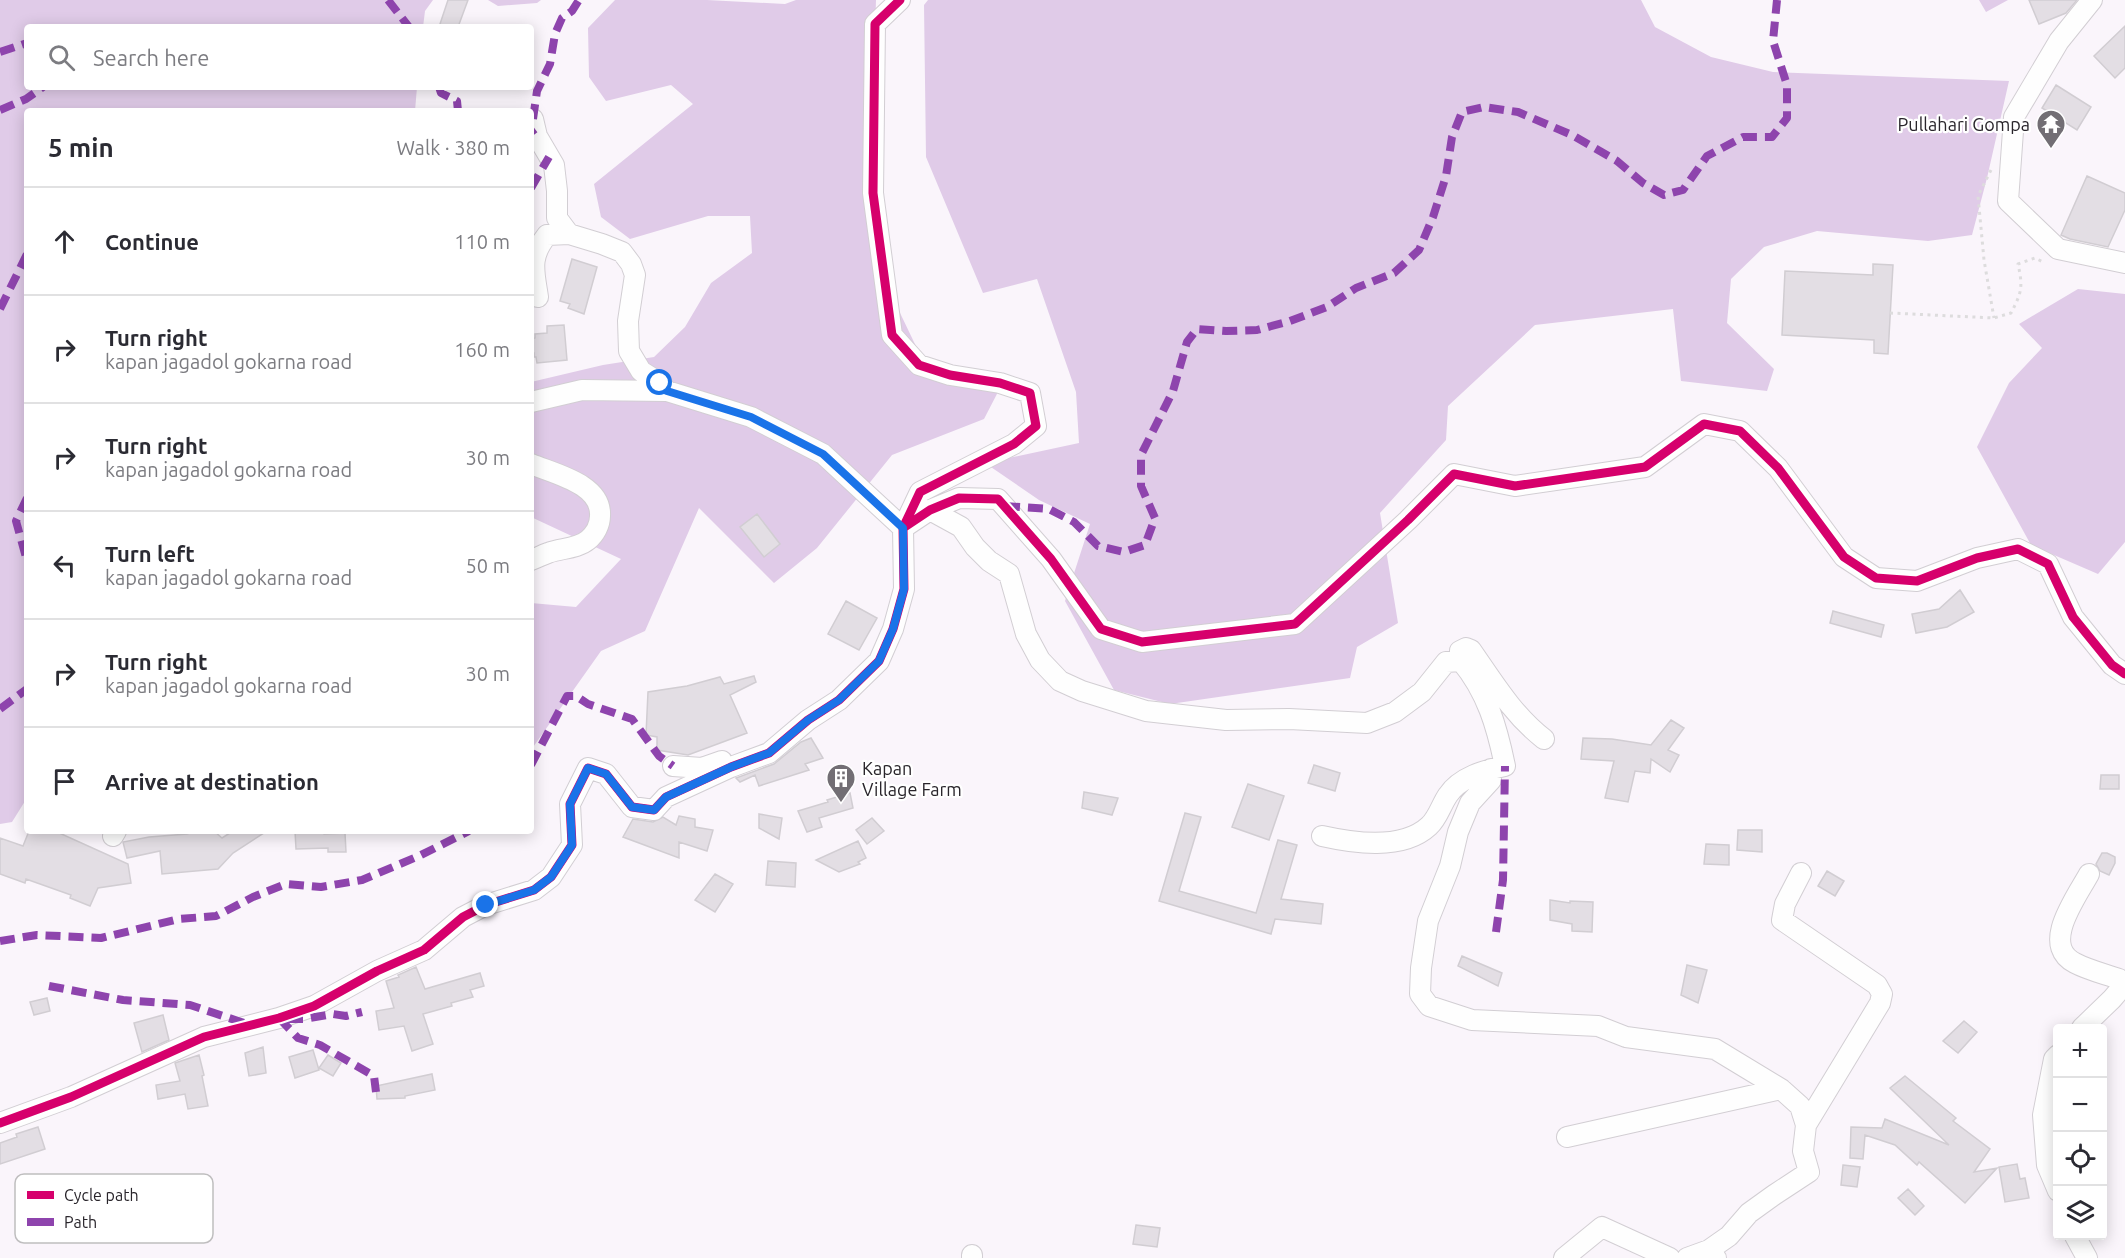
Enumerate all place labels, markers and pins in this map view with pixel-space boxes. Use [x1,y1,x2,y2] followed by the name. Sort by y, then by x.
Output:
[2035,108,2067,150] temple icon: Pullahari Gompa
[1898,114,2030,134] place label: Pullahari Gompa
[862,758,962,799] place label: Kapan Village Farm
[825,762,857,804] building icon: Kapan Village Farm

